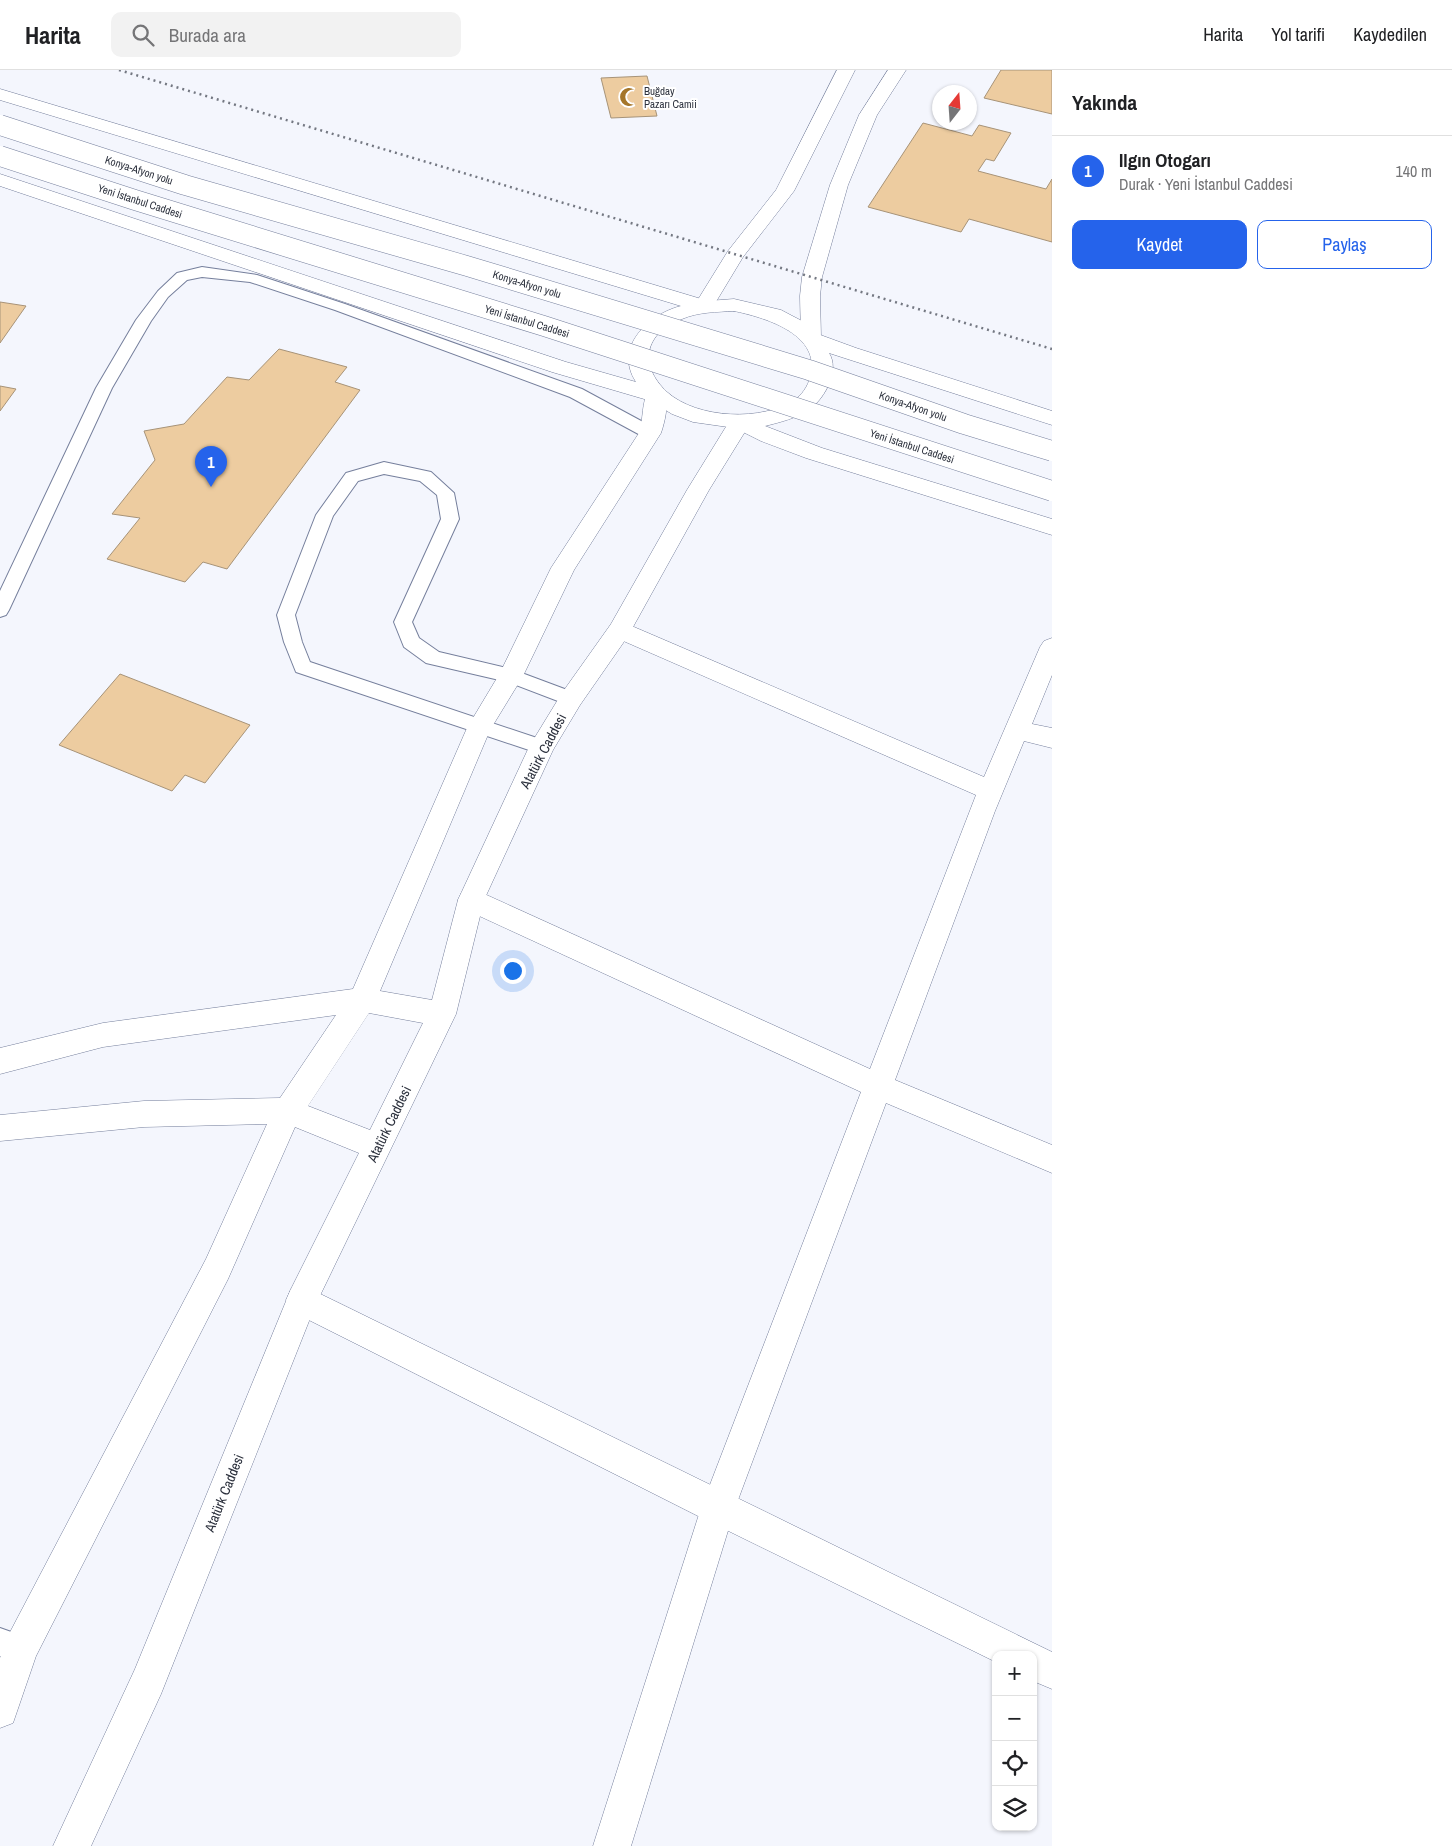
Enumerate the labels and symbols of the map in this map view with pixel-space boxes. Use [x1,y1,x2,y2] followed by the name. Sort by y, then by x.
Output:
[644,84,697,111] place label: Buğday Pazarı Camii
[932,85,977,130] north arrow
[618,86,640,108] mosque icon: Buğday Pazarı Camii
[103,152,175,188] street label: Konya-Afyon yolu
[96,181,184,221] street label: Yeni İstanbul Caddesi
[491,267,563,301] street label: Konya-Afyon yolu
[483,301,571,341] street label: Yeni İstanbul Caddesi
[877,388,949,424] street label: Konya-Afyon yolu
[868,426,956,466] street label: Yeni İstanbul Caddesi
[195,446,227,487] pin: 1
[515,710,570,792] street label: Atatürk Caddesi
[500,958,526,984] your location
[362,1083,415,1166] street label: Atatürk Caddesi
[200,1451,248,1535] street label: Atatürk Caddesi

